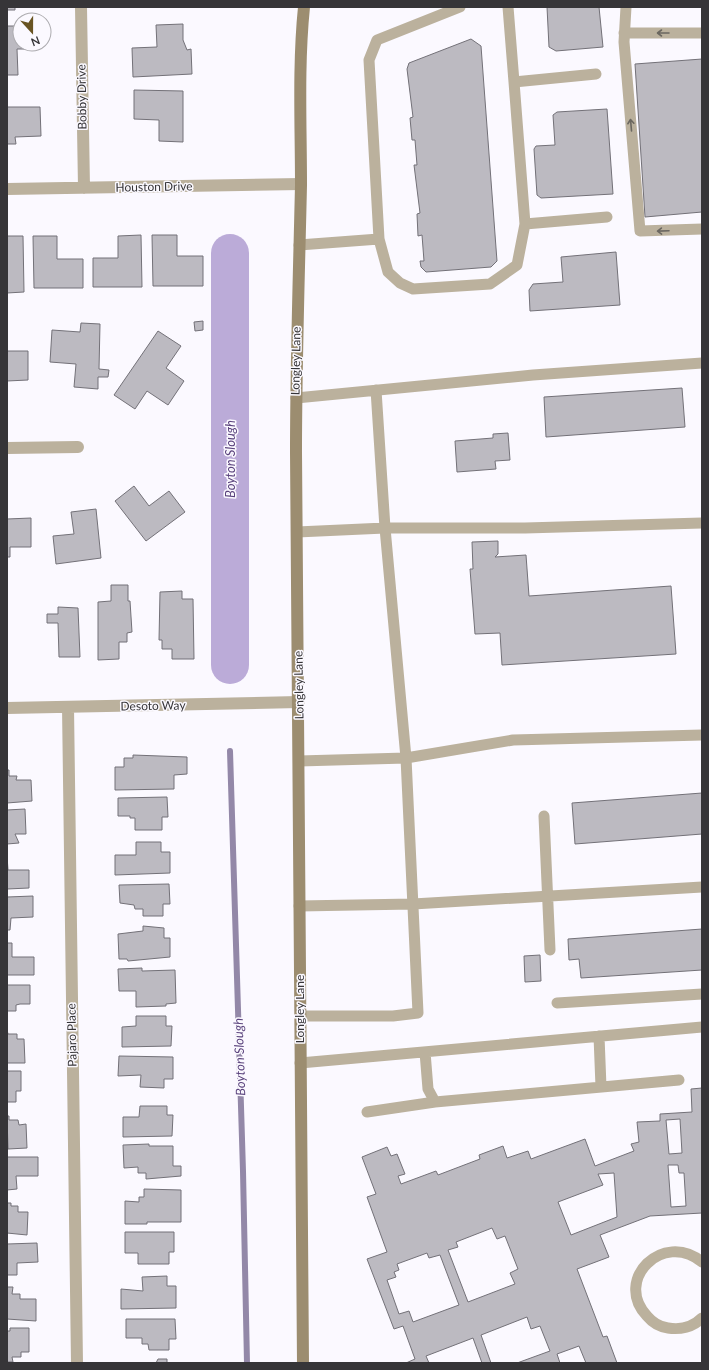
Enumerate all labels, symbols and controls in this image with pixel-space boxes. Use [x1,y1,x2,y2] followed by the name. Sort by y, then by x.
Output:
[12,12,52,52] north arrow
[657,29,670,37] one-way arrow
[29,34,42,49] text: N
[73,64,90,130] street label: Bobby Drive
[627,119,635,132] one-way arrow
[115,178,193,195] street label: Houston Drive
[657,227,670,234] one-way arrow
[287,327,304,395] street label: Longley Lane
[222,420,238,498] water label: Boyton Slough
[290,651,307,719] street label: Longley Lane
[120,697,186,714] street label: Desoto Way
[292,975,307,1043] street label: Longley Lane
[63,1003,80,1067] street label: Pajaro Place
[230,1018,248,1096] water label: Boyton Slough

